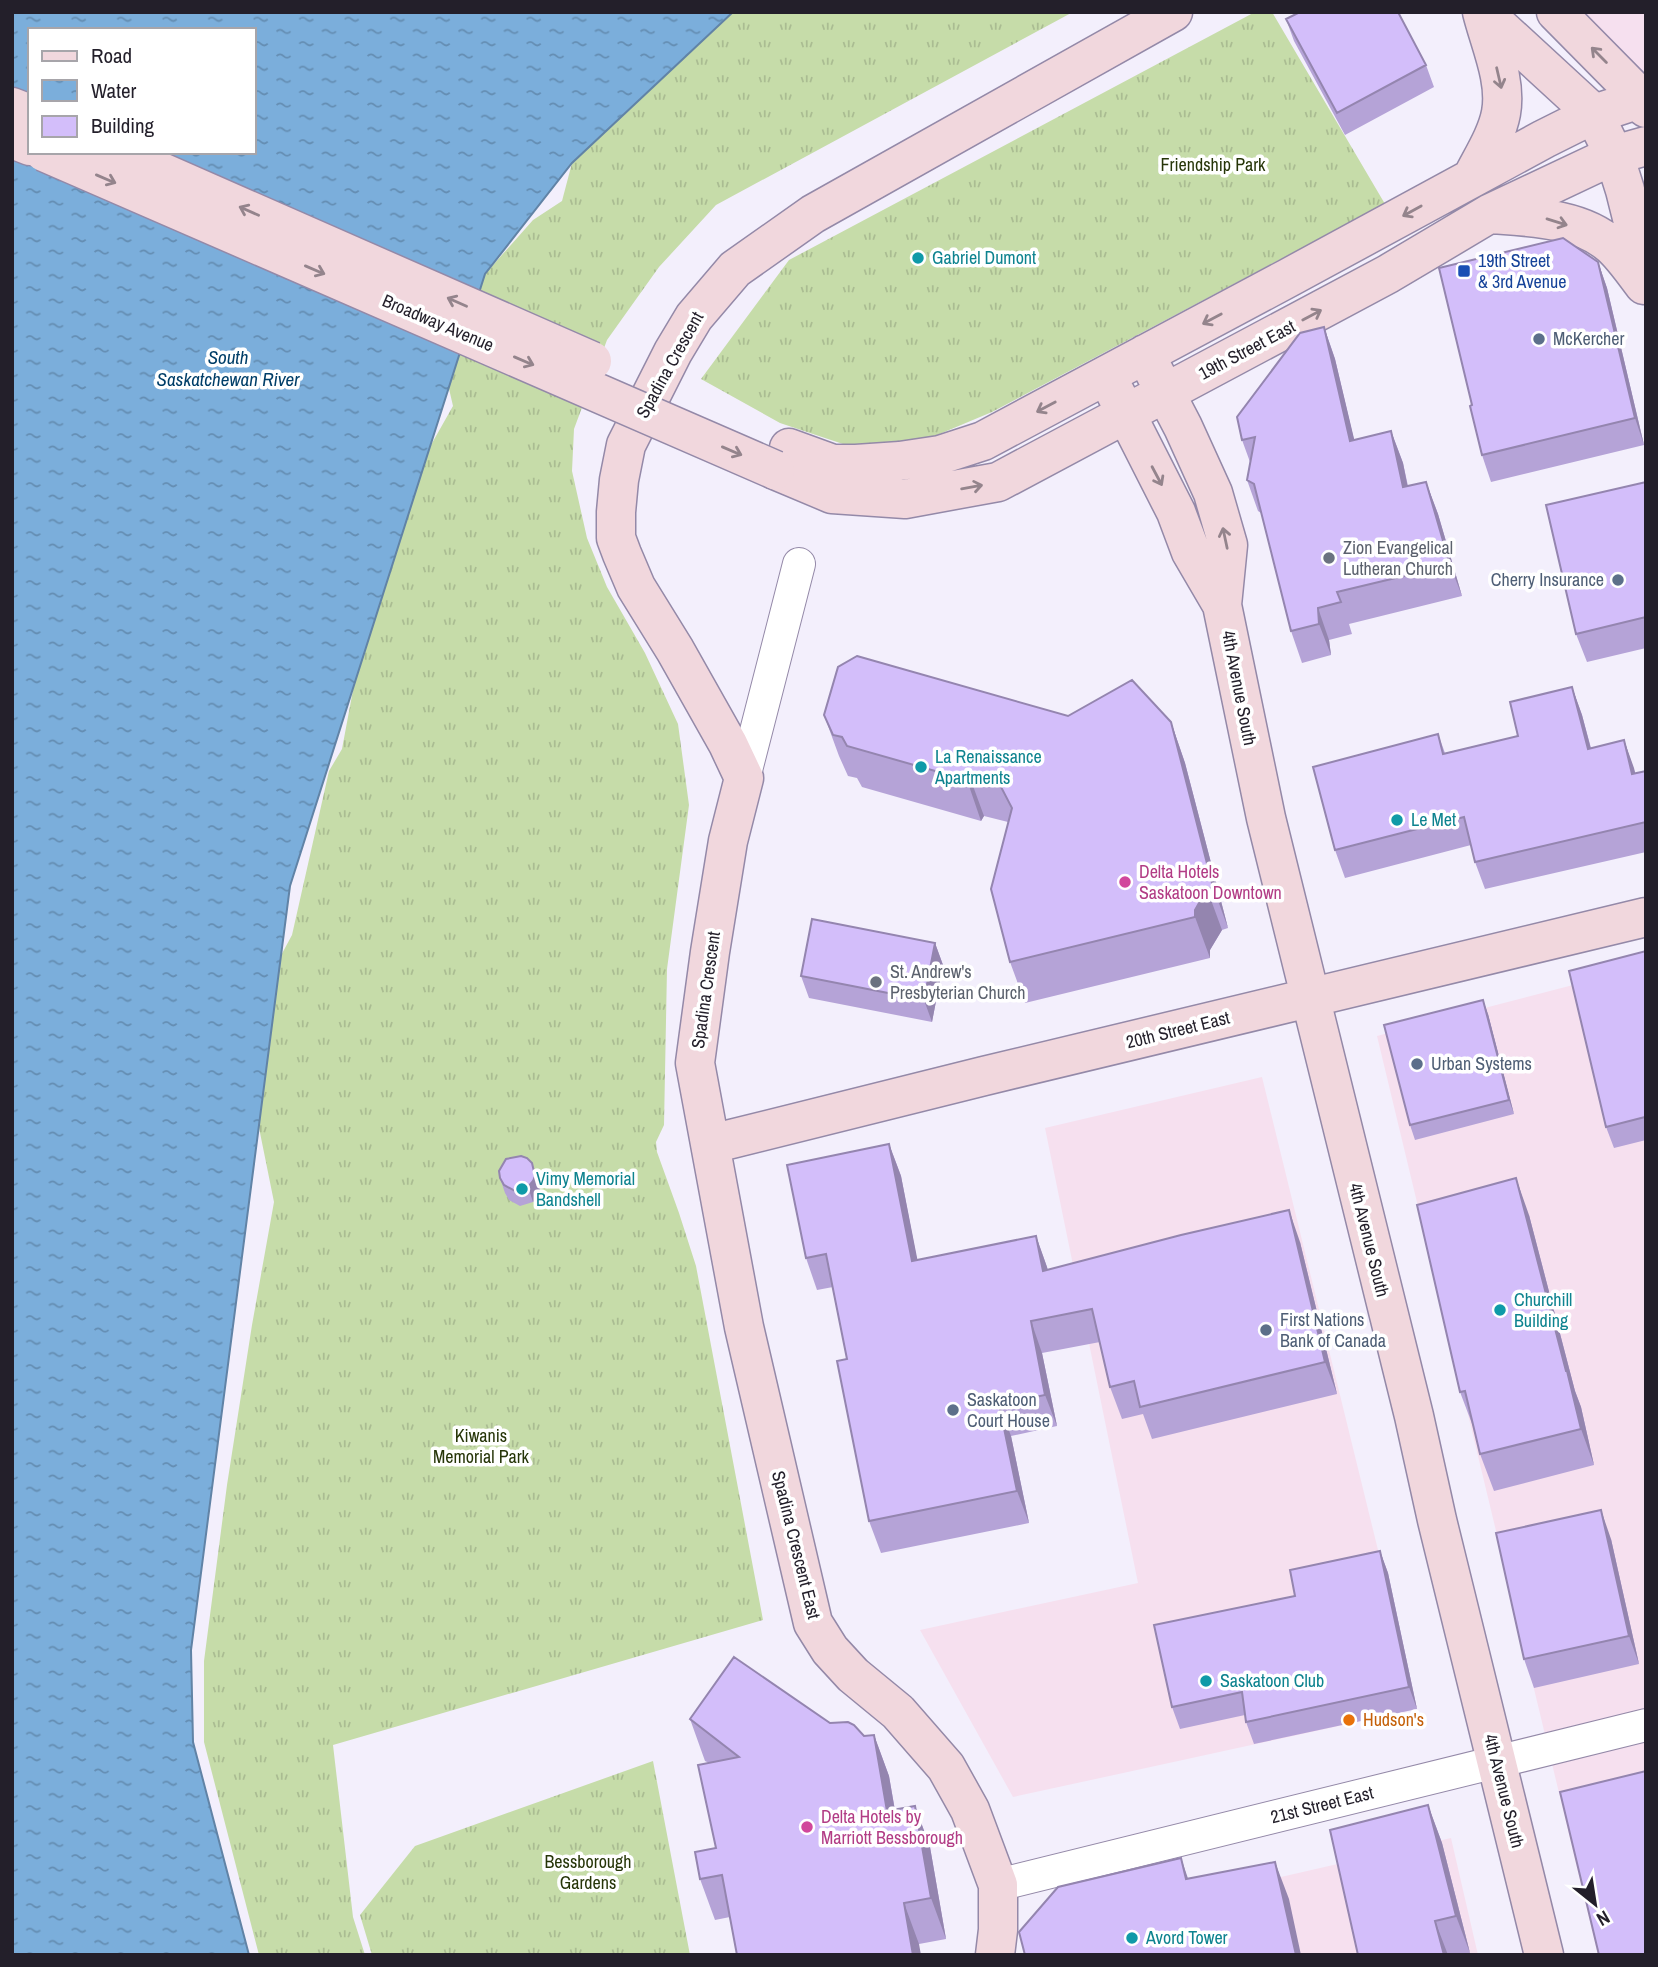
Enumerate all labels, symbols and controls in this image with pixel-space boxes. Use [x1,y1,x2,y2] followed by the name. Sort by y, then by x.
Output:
[28,28,256,154] legend
[91,41,132,70] text: Road
[1590,47,1607,64] one-way arrow
[1493,66,1506,89] one-way arrow
[91,76,137,105] text: Water
[91,111,155,140] text: Building
[1160,152,1266,177] park label: Friendship Park
[95,174,116,187] one-way arrow
[239,204,260,217] one-way arrow
[1403,204,1423,218] one-way arrow
[1545,216,1567,229] one-way arrow
[932,245,1036,270] place label: Gabriel Dumont
[1478,248,1566,294] place label: 19th Street & 3rd Avenue
[910,250,926,266] marker: Gabriel Dumont
[1456,263,1472,279] marker: 19th Street & 3rd Avenue
[304,264,325,277] one-way arrow
[379,288,498,357] street label: Broadway Avenue
[447,295,468,308] one-way arrow
[630,307,709,422] street label: Spadina Crescent
[1302,308,1322,322] one-way arrow
[1203,312,1223,326] one-way arrow
[1194,314,1299,385] street label: 19th Street East
[1553,326,1624,351] place label: McKercher
[1531,331,1547,347] marker: McKercher
[157,344,300,392] water label: South Saskatchewan River
[512,355,534,368] one-way arrow
[1036,401,1057,414] one-way arrow
[721,445,742,458] one-way arrow
[1151,465,1164,486] one-way arrow
[960,480,983,493] one-way arrow
[1218,527,1231,549] one-way arrow
[1343,535,1453,581] place label: Zion Evangelical Lutheran Church
[1321,550,1337,566] marker: Zion Evangelical Lutheran Church
[1491,567,1604,592] place label: Cherry Insurance
[1610,572,1626,588] marker: Cherry Insurance
[1216,628,1263,747] street label: 4th Avenue South
[934,744,1042,790] place label: La Renaissance Apartments
[913,759,929,775] marker: La Renaissance Apartments
[1411,807,1456,832] place label: Le Met
[1389,812,1405,828] marker: Le Met
[1139,859,1282,905] place label: Delta Hotels Saskatoon Downtown
[1117,874,1133,890] marker: Delta Hotels Saskatoon Downtown
[685,930,726,1050] street label: Spadina Crescent
[890,959,1025,1005] place label: St. Andrew's Presbyterian Church
[868,974,884,990] marker: St. Andrew's Presbyterian Church
[1123,1005,1232,1054] street label: 20th Street East
[1431,1051,1532,1076] place label: Urban Systems
[1409,1056,1425,1072] marker: Urban Systems
[536,1166,635,1212] place label: Vimy Memorial Bandshell
[1343,1180,1396,1299] street label: 4th Avenue South
[514,1181,530,1197] marker: Vimy Memorial Bandshell
[1514,1287,1572,1333] place label: Churchill Building
[1492,1302,1508,1318] marker: Churchill Building
[1280,1307,1386,1353] place label: First Nations Bank of Canada
[1258,1322,1274,1338] marker: First Nations Bank of Canada
[967,1387,1050,1433] place label: Saskatoon Court House
[945,1402,961,1418] marker: Saskatoon Court House
[433,1423,530,1469] park label: Kiwanis Memorial Park
[766,1468,827,1622] street label: Spadina Crescent East
[1220,1668,1324,1693] place label: Saskatoon Club
[1198,1673,1214,1689] marker: Saskatoon Club
[1363,1707,1424,1732] place label: Hudson's
[1341,1712,1357,1728] marker: Hudson's
[1478,1731,1531,1850] street label: 4th Avenue South
[1268,1780,1376,1829] street label: 21st Street East
[821,1804,963,1850] place label: Delta Hotels by Marriott Bessborough
[799,1819,815,1835] marker: Delta Hotels by Marriott Bessborough
[545,1849,631,1895] park label: Bessborough Gardens
[1560,1869,1630,1939] north arrow
[1592,1905,1615,1933] text: N
[1145,1925,1228,1950] place label: Avord Tower
[1124,1930,1140,1946] marker: Avord Tower

